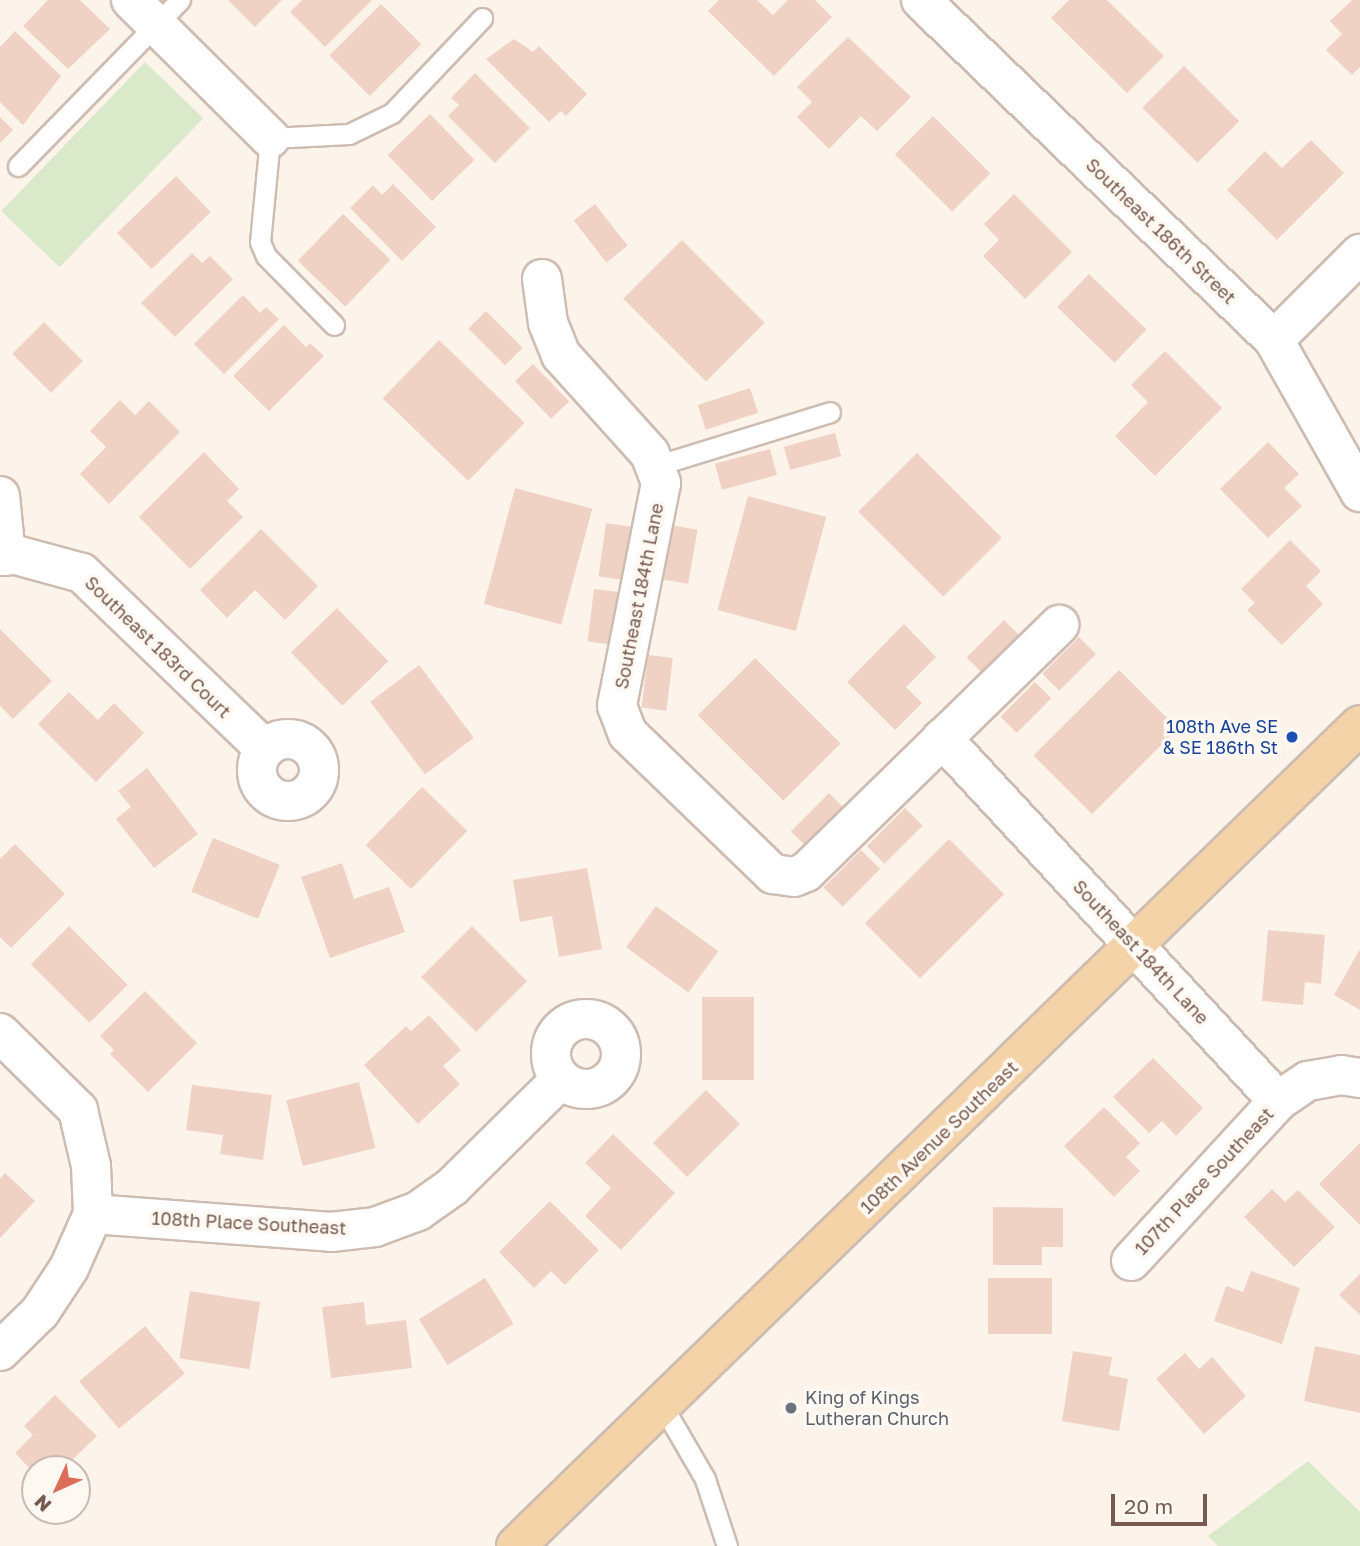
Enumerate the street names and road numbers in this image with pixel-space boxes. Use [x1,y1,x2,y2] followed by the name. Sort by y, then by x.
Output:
[1082,154,1240,308] street label: Southeast 186th Street
[610,501,668,691] street label: Southeast 184th Lane
[81,572,235,722] street label: Southeast 183rd Court
[1069,876,1213,1028] street label: Southeast 184th Lane
[856,1056,1022,1218] street label: 108th Avenue Southeast
[1130,1103,1278,1259] street label: 107th Place Southeast
[151,1207,347,1239] street label: 108th Place Southeast

